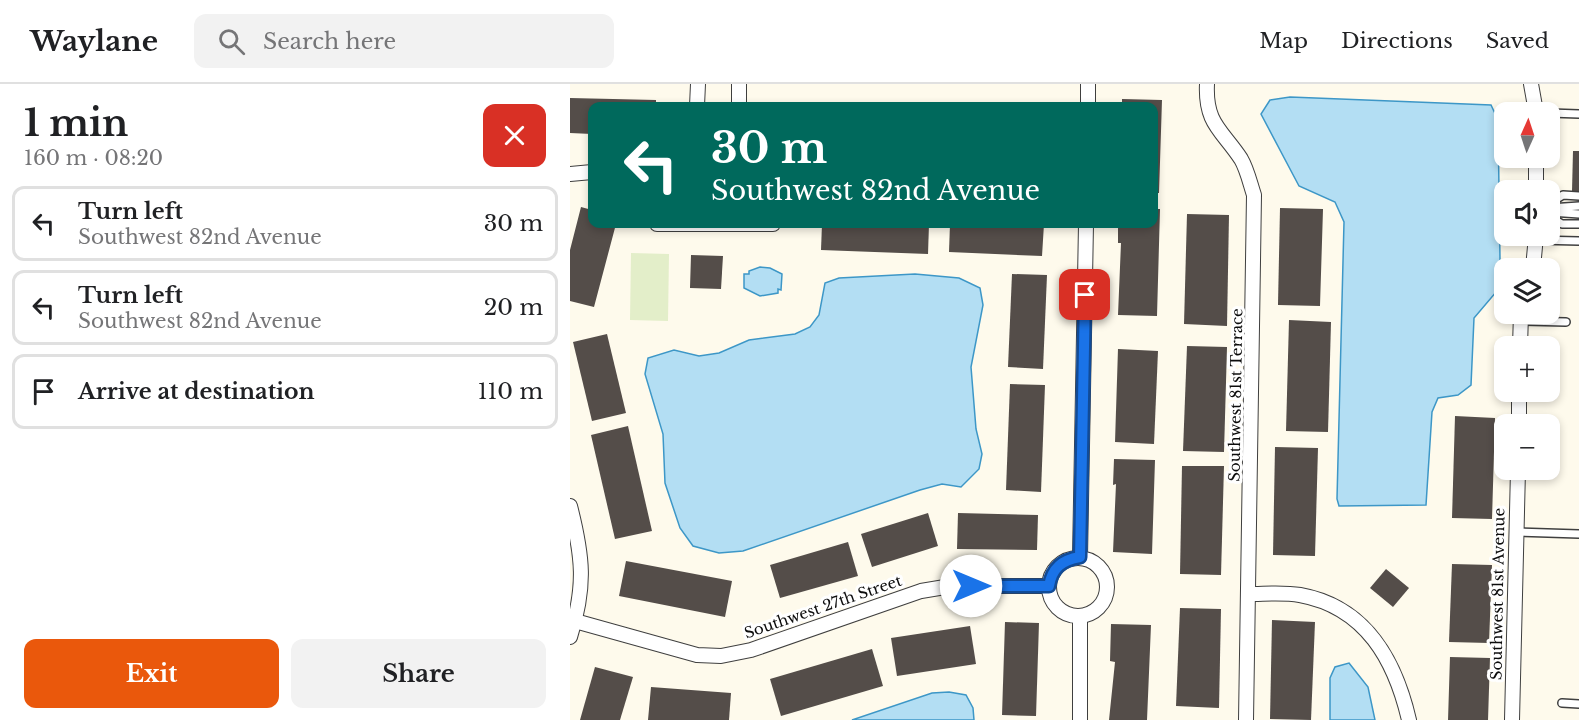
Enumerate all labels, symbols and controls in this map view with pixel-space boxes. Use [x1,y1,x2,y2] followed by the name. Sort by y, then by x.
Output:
[194,14,614,68] search box
[30,24,158,59] text: Waylane
[215,25,248,58] icon: search
[263,28,396,55] text: Search here
[1259,28,1308,54] text: Map
[1341,28,1453,54] text: Directions
[1486,28,1549,54] text: Saved
[24,101,128,146] text: 1 min
[1494,102,1560,168] north arrow
[1494,102,1560,480] map controls
[483,104,546,167] button: close
[711,122,827,174] text: 30 m
[612,126,690,204] icon: left
[24,146,163,170] text: 160 m · 08:20
[711,174,1040,207] text: Southwest 82nd Avenue
[1494,180,1560,246] button: sound
[78,198,183,225] text: Turn left
[27,207,60,240] icon: left
[484,210,543,237] text: 30 m
[78,225,322,249] text: Southwest 82nd Avenue
[1494,258,1560,324] button: layers
[1059,269,1110,320] pin
[1068,278,1101,311] icon: arrive
[78,282,183,309] text: Turn left
[27,291,60,324] icon: left
[484,294,543,321] text: 20 m
[1224,308,1247,482] street label: Southwest 81st Terrace
[78,309,322,333] text: Southwest 82nd Avenue
[1494,336,1560,402] button: +
[27,375,60,408] icon: arrive
[78,378,315,405] text: Arrive at destination
[478,378,543,405] text: 110 m
[1494,414,1560,480] button: −
[1486,508,1509,680] street label: Southwest 81st Avenue
[939,554,1003,618] position arrow
[742,571,904,642] street label: Southwest 27th Street
[24,639,279,708] button: Exit
[291,639,546,708] button: Share

